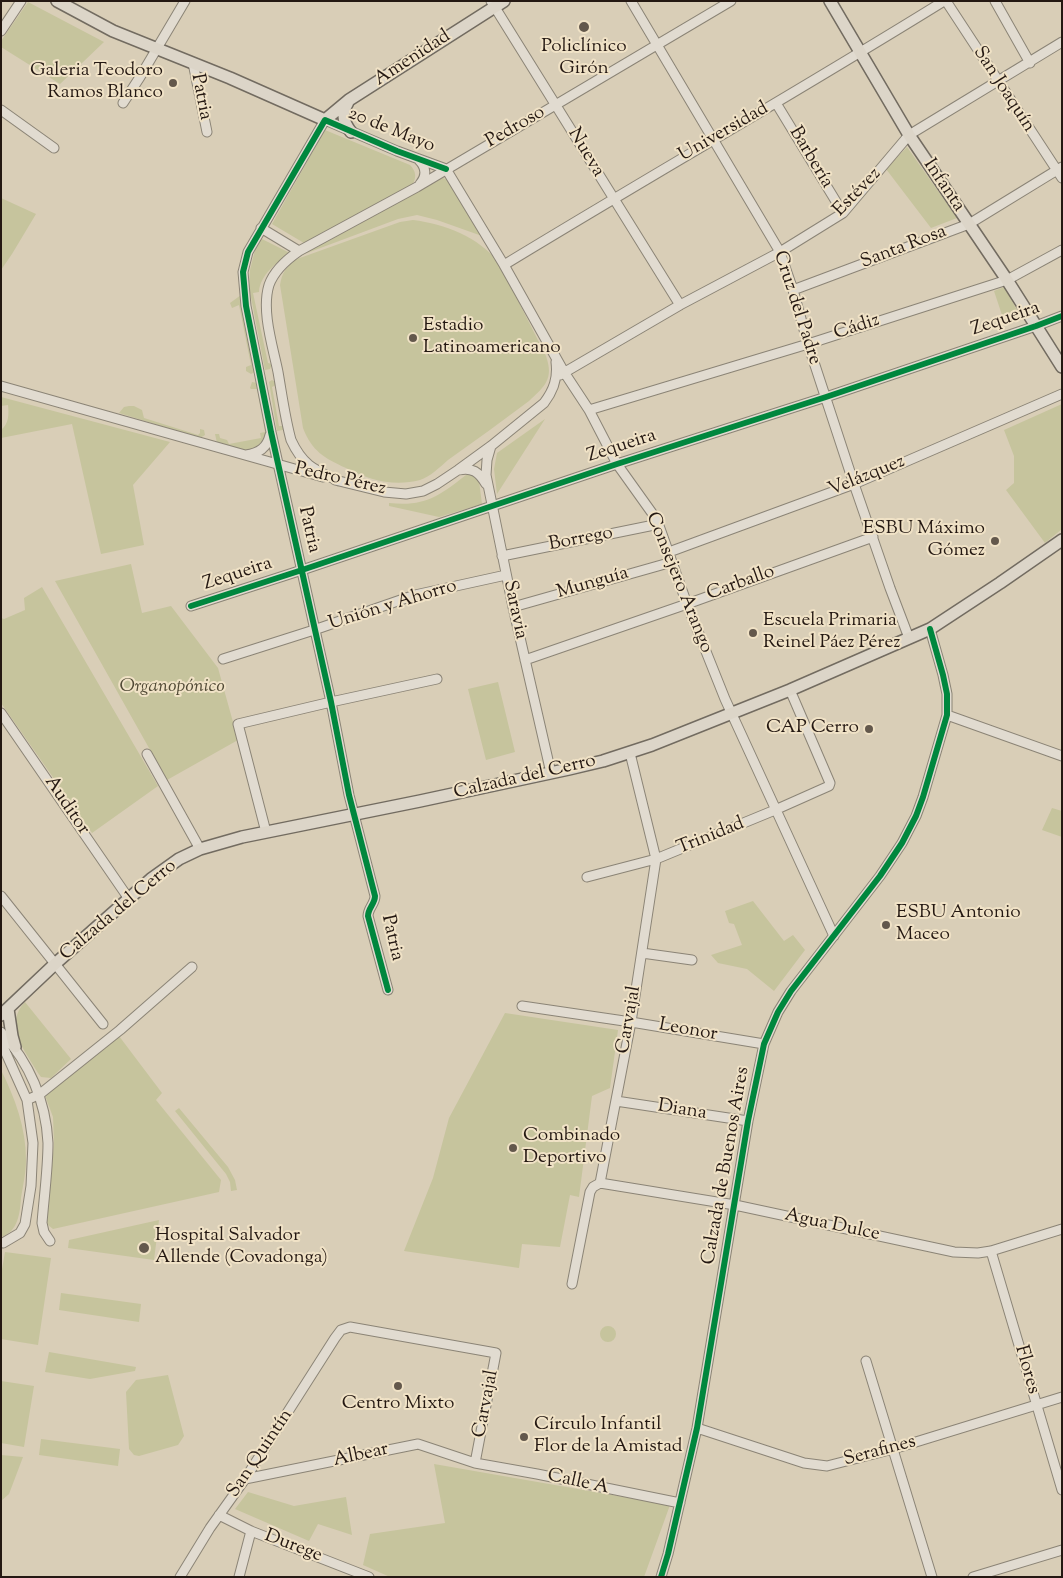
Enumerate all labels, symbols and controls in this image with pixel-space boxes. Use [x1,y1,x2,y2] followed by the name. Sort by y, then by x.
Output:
[577,20,591,34] marker: Policlínico Girón
[371,26,455,92] street label: Amenidad
[541,37,627,81] place label: Policlínico Girón
[967,43,1039,137] street label: San Joaquín
[30,61,163,105] place label: Galeria Teodoro Ramos Blanco
[184,72,216,122] street label: Patria
[167,77,179,89] marker: Galeria Teodoro Ramos Blanco
[675,98,773,168] street label: Universidad
[482,102,550,154] street label: Pedroso
[344,103,438,159] street label: 20 de Mayo
[783,123,837,193] street label: Barbería
[562,124,608,182] street label: Nueva
[917,155,969,217] street label: Infanta
[829,164,887,222] street label: Estévez
[858,221,950,275] street label: Santa Rosa
[767,248,825,368] street label: Cruz del Padre
[969,298,1043,342] street label: Zequeira
[831,310,883,346] street label: Cádiz
[423,316,561,360] place label: Estadio Latinoamericano
[407,332,419,344] marker: Estadio Latinoamericano
[585,425,659,469] street label: Zequeira
[825,451,909,503] street label: Velázquez
[292,458,388,502] street label: Pedro Pérez
[292,505,324,555] street label: Patria
[639,509,717,657] street label: Consejero Arango
[863,519,985,563] place label: ESBU Máximo Gómez
[547,523,615,557] street label: Borrego
[989,535,1001,547] marker: ESBU Máximo Gómez
[201,553,275,597] street label: Zequeira
[704,561,778,607] street label: Carballo
[555,563,631,605] street label: Munguía
[326,576,460,636] street label: Unión y Ahorro
[497,579,531,641] street label: Saravia
[763,611,900,655] place label: Escuela Primaria Reinel Páez Pérez
[747,627,759,639] marker: Escuela Primaria Reinel Páez Pérez
[119,677,225,699] park label: Organopónico
[766,718,859,740] place label: CAP Cerro
[863,723,875,735] marker: CAP Cerro
[452,751,598,805] street label: Calzada del Cerro
[38,772,94,840] street label: Auditor
[674,813,748,861] street label: Trinidad
[56,856,182,966] street label: Calzada del Cerro
[896,903,1021,947] place label: ESBU Antonio Maceo
[375,913,407,963] street label: Patria
[880,919,892,931] marker: ESBU Antonio Maceo
[613,984,647,1056] street label: Carvajal
[657,1015,719,1047] street label: Leonor
[698,1065,756,1267] street label: Calzada de Buenos Aires
[656,1096,708,1126] street label: Diana
[523,1126,620,1170] place label: Combinado Deportivo
[507,1142,519,1154] marker: Combinado Deportivo
[782,1205,882,1247] street label: Agua Dulce
[155,1226,328,1270] place label: Hospital Salvador Allende (Covadonga)
[137,1241,151,1255] marker: Hospital Salvador Allende (Covadonga)
[1008,1343,1044,1397] street label: Flores
[469,1368,505,1440] street label: Carvajal
[392,1380,404,1392] marker: Centro Mixto
[342,1394,454,1416] place label: Centro Mixto
[223,1405,299,1503] street label: San Quintín
[534,1415,682,1459] place label: Círculo Infantil Flor de la Amistad
[518,1431,530,1443] marker: Círculo Infantil Flor de la Amistad
[841,1431,919,1473] street label: Serafines
[331,1439,391,1473] street label: Albear
[545,1465,611,1501] street label: Calle A
[261,1526,325,1568] street label: Durege

